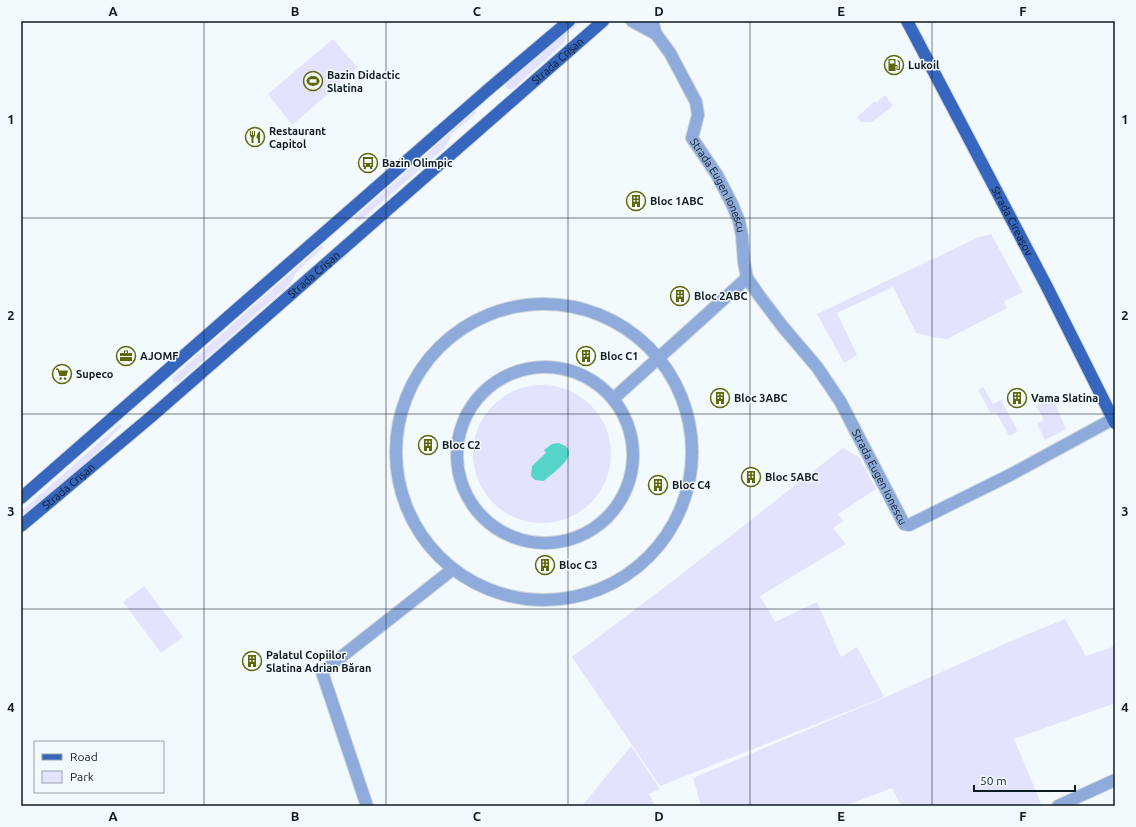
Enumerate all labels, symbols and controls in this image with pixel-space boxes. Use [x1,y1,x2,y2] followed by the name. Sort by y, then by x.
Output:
[108,4,118,18] text: A
[291,4,300,18] text: B
[473,4,482,18] text: C
[654,4,664,18] text: D
[837,4,845,18] text: E
[1019,4,1027,18] text: F
[529,35,586,87] street label: Strada Crișan
[883,54,905,76] fuel station icon: Lukoil
[908,59,940,71] place label: Lukoil
[327,69,401,94] place label: Bazin Didactic Slatina
[302,70,324,92] sports icon: Bazin Didactic Slatina
[7,112,15,126] text: 1
[1121,112,1129,126] text: 1
[269,125,326,150] place label: Restaurant Capitol
[244,126,266,148] restaurant icon: Restaurant Capitol
[688,136,747,234] street label: Strada Eugen Ionescu
[357,152,379,174] bus stop icon: Bazin Olimpic
[382,157,453,169] place label: Bazin Olimpic
[989,184,1036,258] street label: Strada Cireașov
[625,190,647,212] building icon: Bloc 1ABC
[650,195,704,207] place label: Bloc 1ABC
[285,248,342,300] street label: Strada Crișan
[669,285,691,307] building icon: Bloc 2ABC
[694,290,748,302] place label: Bloc 2ABC
[7,308,15,322] text: 2
[1121,308,1129,322] text: 2
[115,345,137,367] office icon: AJOMF
[575,345,597,367] building icon: Bloc C1
[140,350,178,362] place label: AJOMF
[600,350,639,362] place label: Bloc C1
[51,363,73,385] supermarket icon: Supeco
[76,368,114,380] place label: Supeco
[709,387,731,409] building icon: Bloc 3ABC
[1006,387,1028,409] building icon: Vama Slatina
[734,392,788,404] place label: Bloc 3ABC
[1031,392,1098,404] place label: Vama Slatina
[850,427,909,527] street label: Strada Eugen Ionescu
[417,434,439,456] building icon: Bloc C2
[442,439,481,451] place label: Bloc C2
[40,461,97,512] street label: Strada Crișan
[740,466,762,488] building icon: Bloc 5ABC
[765,471,819,483] place label: Bloc 5ABC
[647,474,669,496] building icon: Bloc C4
[672,479,711,491] place label: Bloc C4
[7,504,15,518] text: 3
[1121,504,1129,518] text: 3
[534,554,556,576] building icon: Bloc C3
[559,559,598,571] place label: Bloc C3
[266,649,371,674] place label: Palatul Copiilor Slatina Adrian Băran
[241,650,263,672] building icon: Palatul Copiilor Slatina Adrian Băran
[7,700,15,714] text: 4
[1121,700,1129,714] text: 4
[34,741,164,793] legend
[70,750,98,763] text: Road
[974,767,1075,793] scale bar
[70,770,94,783] text: Park
[980,774,1007,787] text: 50 m
[108,809,118,823] text: A
[291,809,300,823] text: B
[473,809,482,823] text: C
[654,809,664,823] text: D
[837,809,845,823] text: E
[1019,809,1027,823] text: F

